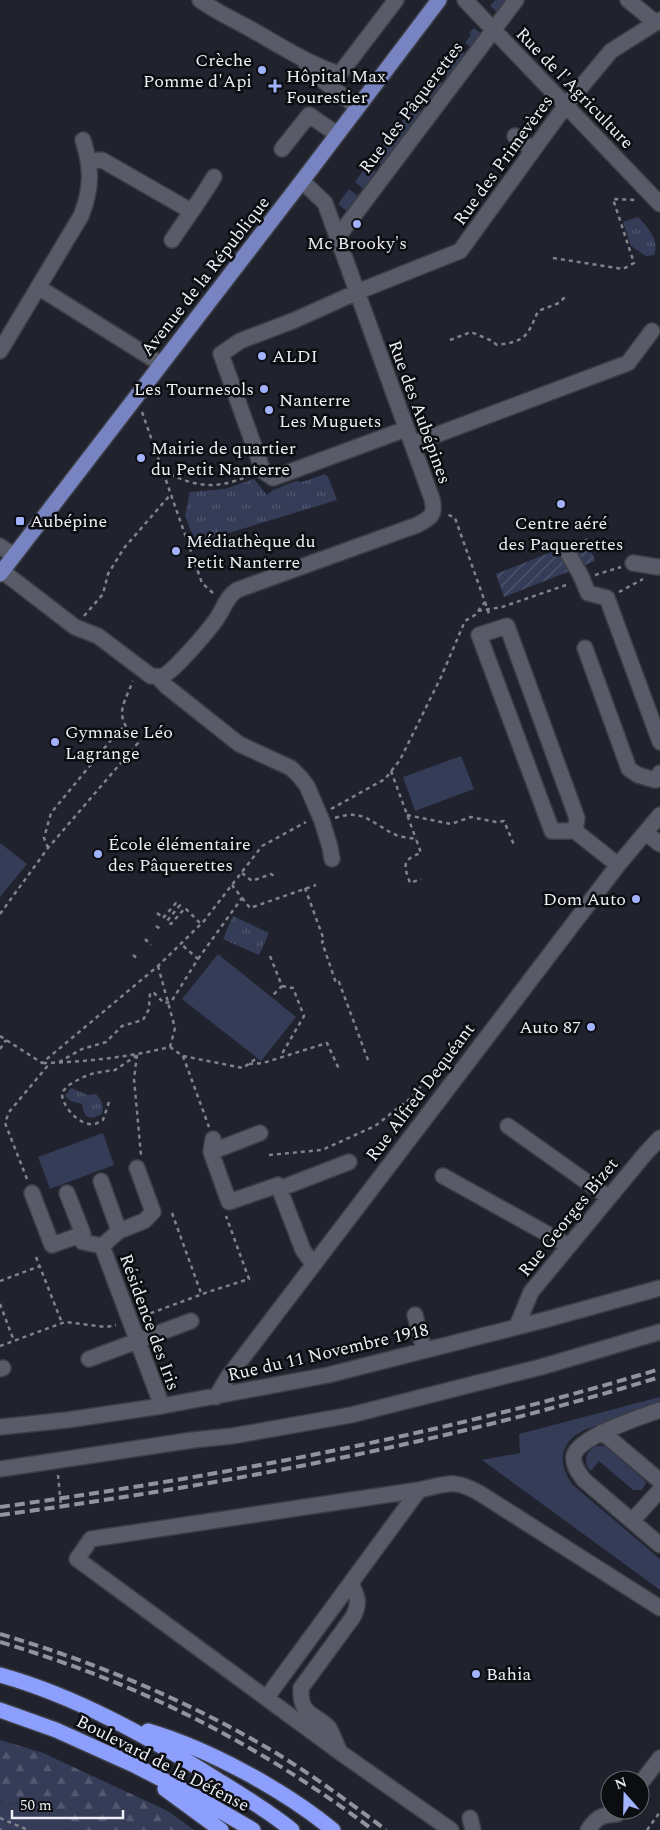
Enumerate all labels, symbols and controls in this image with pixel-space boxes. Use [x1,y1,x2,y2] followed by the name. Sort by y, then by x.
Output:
[509,21,640,155] street label: Rue de l'Agriculture
[352,35,470,179] street label: Rue des Pâquerettes
[143,47,252,95] place label: Crèche Pomme d'Api
[286,63,386,111] place label: Hôpital Max Fourestier
[256,64,268,76] marker: Crèche Pomme d'Api
[268,79,282,93] marker: Hôpital Max Fourestier
[447,89,560,231] street label: Rue des Primevères
[134,191,277,362] street label: Avenue de la République
[351,218,363,230] marker: Mc Brooky's
[307,230,407,257] place label: Mc Brooky's
[381,337,458,488] street label: Rue des Aubépines
[272,343,318,370] place label: ALDI
[256,350,268,362] marker: ALDI
[134,376,254,403] place label: Les Tournesols
[258,383,270,395] marker: Les Tournesols
[279,387,382,435] place label: Nanterre Les Muguets
[263,404,275,416] marker: Nanterre Les Muguets
[151,435,296,483] place label: Mairie de quartier du Petit Nanterre
[135,452,147,464] marker: Mairie de quartier du Petit Nanterre
[555,498,567,510] marker: Centre aéré des Paquerettes
[30,508,107,535] place label: Aubépine
[499,510,623,558] place label: Centre aéré des Paquerettes
[14,515,26,527] marker: Aubépine
[186,528,316,576] place label: Médiathèque du Petit Nanterre
[170,545,182,557] marker: Médiathèque du Petit Nanterre
[65,719,173,767] place label: Gymnase Léo Lagrange
[49,736,61,748] marker: Gymnase Léo Lagrange
[108,831,251,879] place label: École élémentaire des Pâquerettes
[92,848,104,860] marker: École élémentaire des Pâquerettes
[543,886,626,913] place label: Dom Auto
[630,893,642,905] marker: Dom Auto
[519,1014,581,1041] place label: Auto 87
[359,1017,482,1167] street label: Rue Alfred Dequéant
[585,1021,597,1033] marker: Auto 87
[512,1152,625,1283] street label: Rue Georges Bizet
[112,1250,187,1394] street label: Résidence des Iris
[225,1316,431,1389] street label: Rue du 11 Novembre 1918
[486,1661,532,1688] place label: Bahia
[470,1668,482,1680] marker: Bahia
[71,1708,254,1819] street label: Boulevard de la Défense
[600,1770,650,1820] north arrow
[612,1771,630,1795] text: N
[12,1788,124,1820] scale bar
[20,1794,52,1817] text: 50 m

